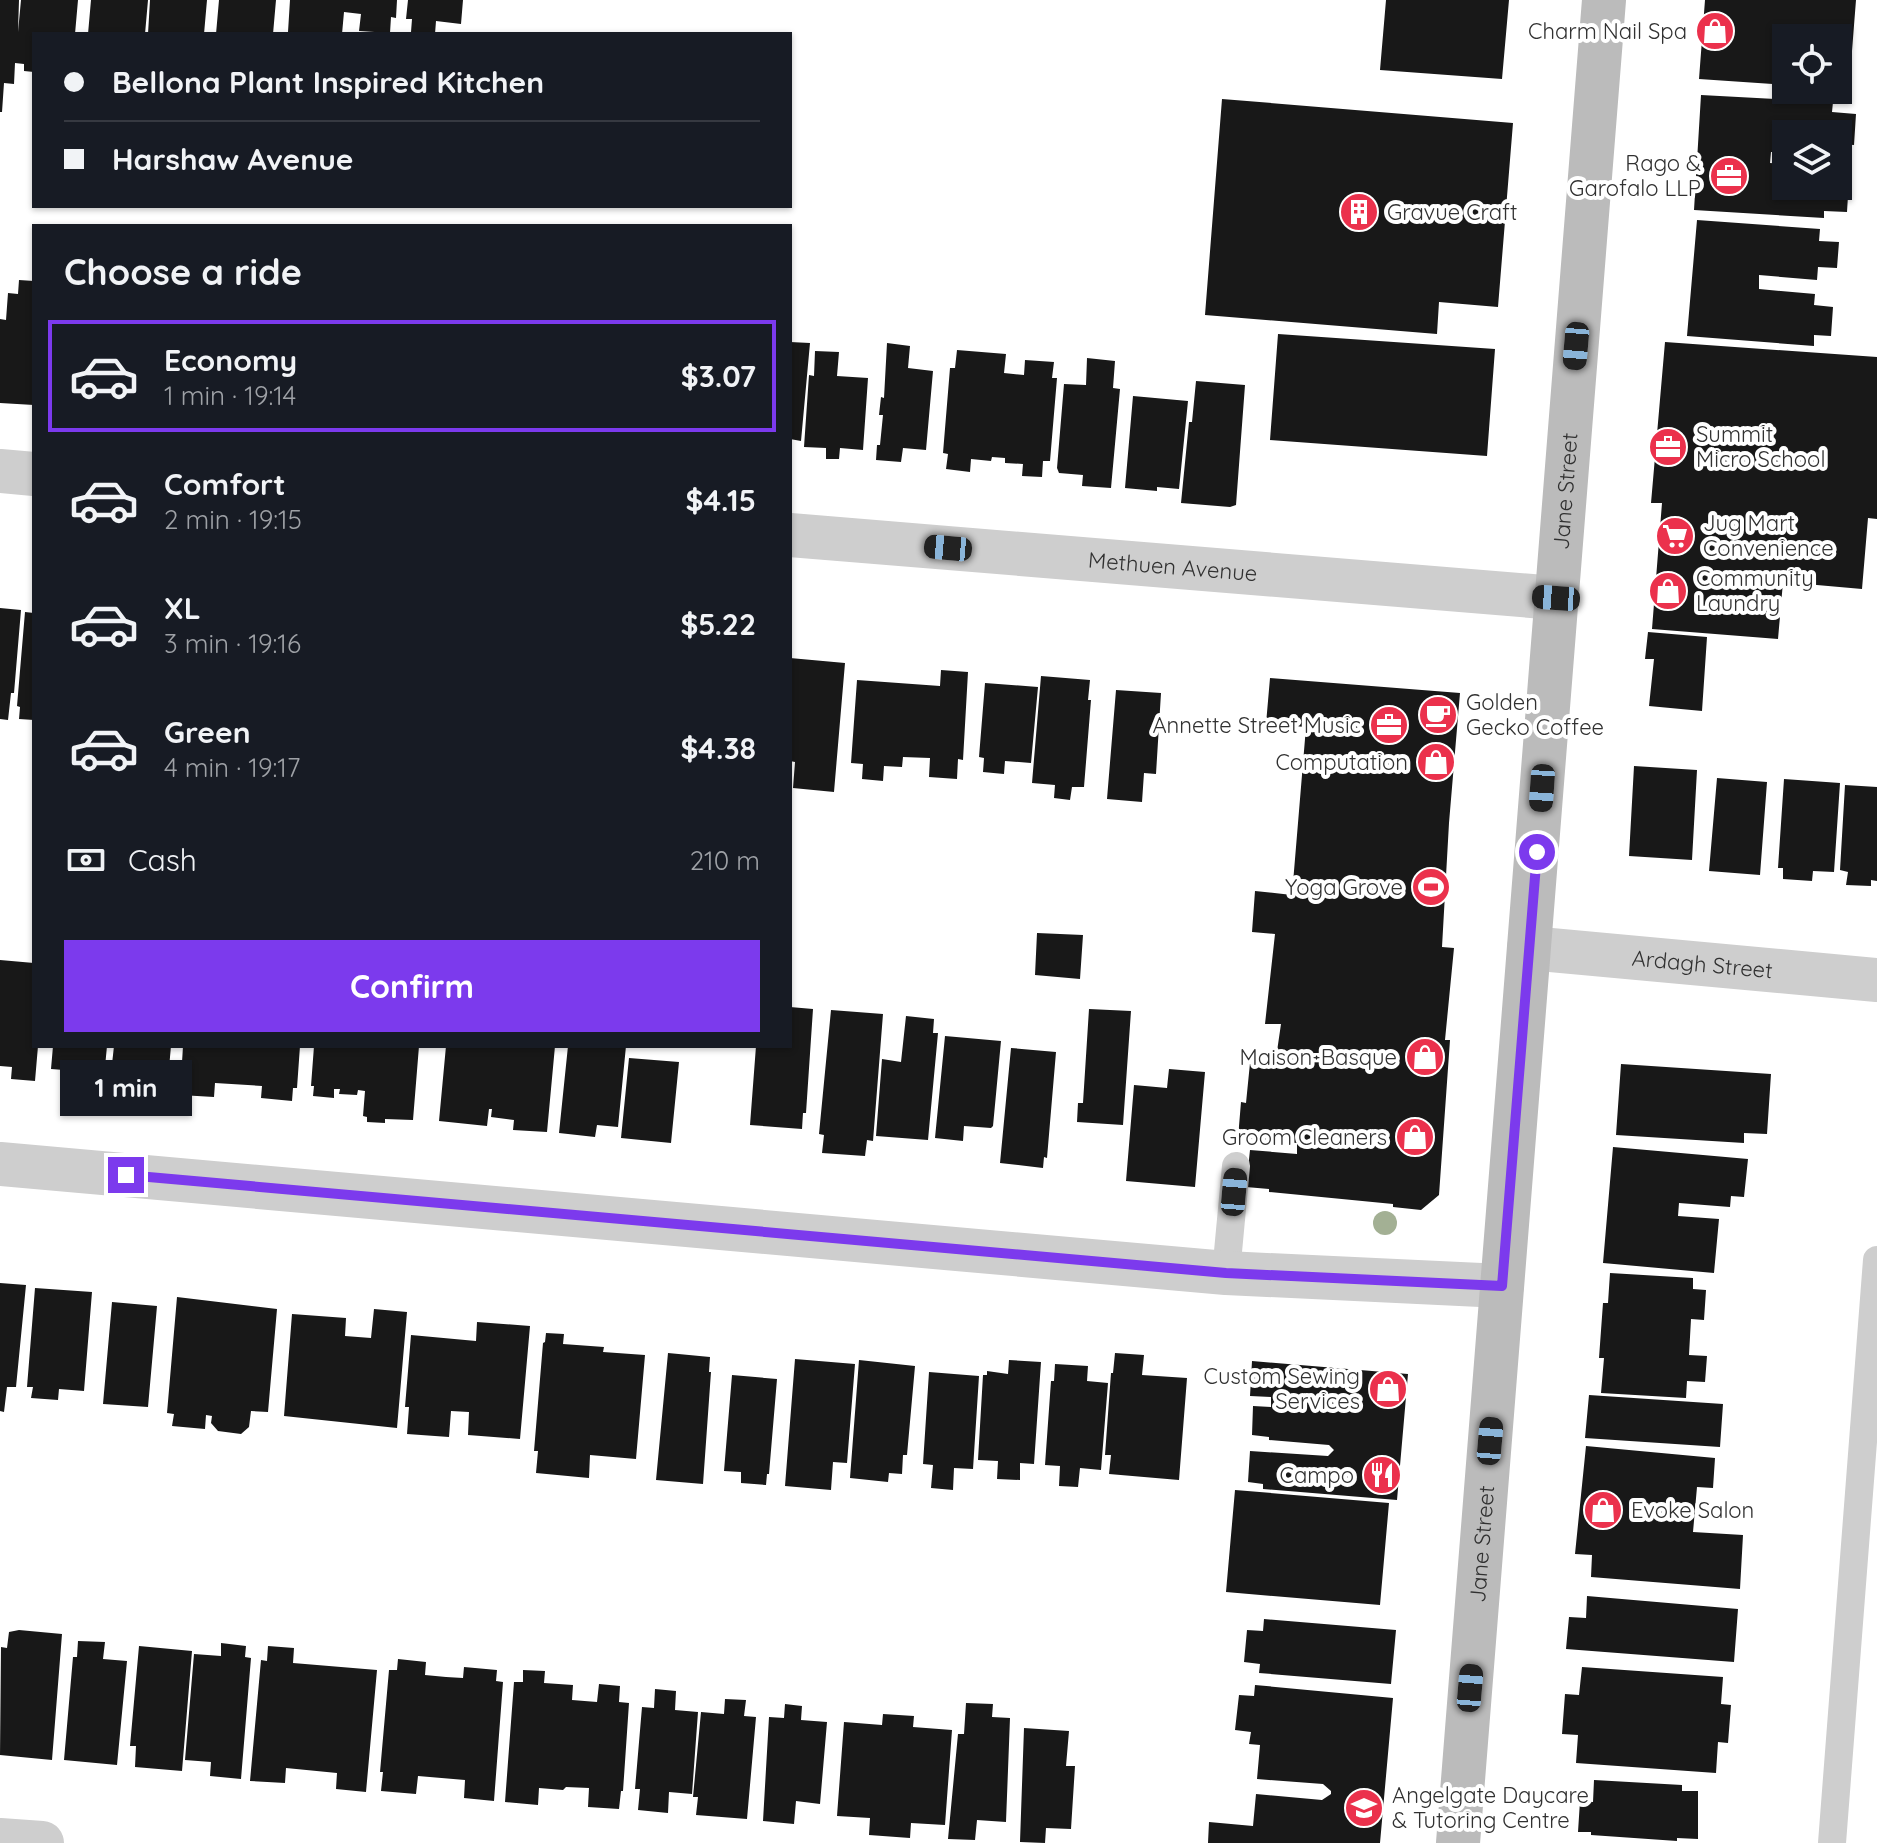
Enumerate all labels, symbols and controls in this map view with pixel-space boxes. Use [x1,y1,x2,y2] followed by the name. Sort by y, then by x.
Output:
[1694,10,1736,52] shop icon: Charm Nail Spa
[1528,17,1687,45] place label: Charm Nail Spa
[1772,24,1852,200] map controls
[1772,24,1852,104] button: locate
[112,63,544,101] text: Bellona Plant Inspired Kitchen
[1772,120,1852,200] button: layers
[112,140,354,178] text: Harshaw Avenue
[1569,149,1701,202] place label: Rago & Garofalo LLP
[1708,155,1750,197] office icon: Rago & Garofalo LLP
[1338,191,1380,233] building icon: Gravue Craft
[1387,198,1518,226] place label: Gravue Craft
[64,249,302,294] text: Choose a ride
[1562,321,1590,371] car
[68,340,140,412] icon: car
[164,341,297,379] text: Economy
[681,357,756,395] text: $3.07
[164,379,296,412] text: 1 min · 19:14
[1696,420,1825,473] place label: Summit Micro School
[1647,426,1689,468] office icon: Summit Micro School
[1546,432,1584,551] street label: Jane Street
[68,464,140,536] icon: car
[164,465,285,503] text: Comfort
[686,481,756,519] text: $4.15
[164,503,302,536] text: 2 min · 19:15
[1703,509,1834,562] place label: Jug Mart Convenience
[1654,515,1696,557] supermarket icon: Jug Mart Convenience
[923,534,973,562] car
[1087,546,1258,587] street label: Methuen Avenue
[1696,564,1814,617] place label: Community Laundry
[1647,570,1689,612] shop icon: Community Laundry
[1531,584,1581,612] car
[68,588,140,660] icon: car
[164,589,201,627] text: XL
[680,605,756,643] text: $5.22
[164,627,301,660] text: 3 min · 19:16
[1466,688,1604,741] place label: Golden Gecko Coffee
[1417,694,1459,736] cafe icon: Golden Gecko Coffee
[1368,704,1410,746] office icon: Annette Street Music
[1152,711,1361,739] place label: Annette Street Music
[68,712,140,784] icon: car
[164,713,251,751] text: Green
[680,729,756,767] text: $4.38
[1415,741,1457,783] shop icon: Computation
[1275,748,1408,776] place label: Computation
[164,751,300,784] text: 4 min · 19:17
[1528,763,1556,813] car
[1519,834,1555,870] route start
[64,838,108,882] icon: cash
[128,841,197,879] text: Cash
[690,844,760,877] text: 210 m
[1410,866,1452,908] sports icon: Yoga Grove
[1285,873,1403,901] place label: Yoga Grove
[64,940,760,1032] button: Confirm
[1631,944,1774,984] street label: Ardagh Street
[1404,1036,1446,1078] shop icon: Maison-Basque
[1240,1043,1397,1071] place label: Maison-Basque
[60,1059,192,1115] callout: 1 min
[95,1071,158,1104] text: 1 min
[1394,1116,1436,1158] shop icon: Groom Cleaners
[1222,1123,1387,1151] place label: Groom Cleaners
[108,1157,144,1193] route end
[1220,1167,1248,1217] car
[1204,1362,1360,1415] place label: Custom Sewing Services
[1367,1368,1409,1410] shop icon: Custom Sewing Services
[1476,1416,1504,1466] car
[1361,1454,1403,1496] restaurant icon: Campo
[1280,1461,1354,1489] place label: Campo
[1463,1484,1500,1604] street label: Jane Street
[1582,1489,1624,1531] shop icon: Evoke Salon
[1631,1496,1754,1524] place label: Evoke Salon
[1456,1663,1484,1713] car
[1392,1781,1589,1834] place label: Angelgate Daycare & Tutoring Centre
[1343,1787,1385,1829] school or university icon: Angelgate Daycare & Tutoring Centre

